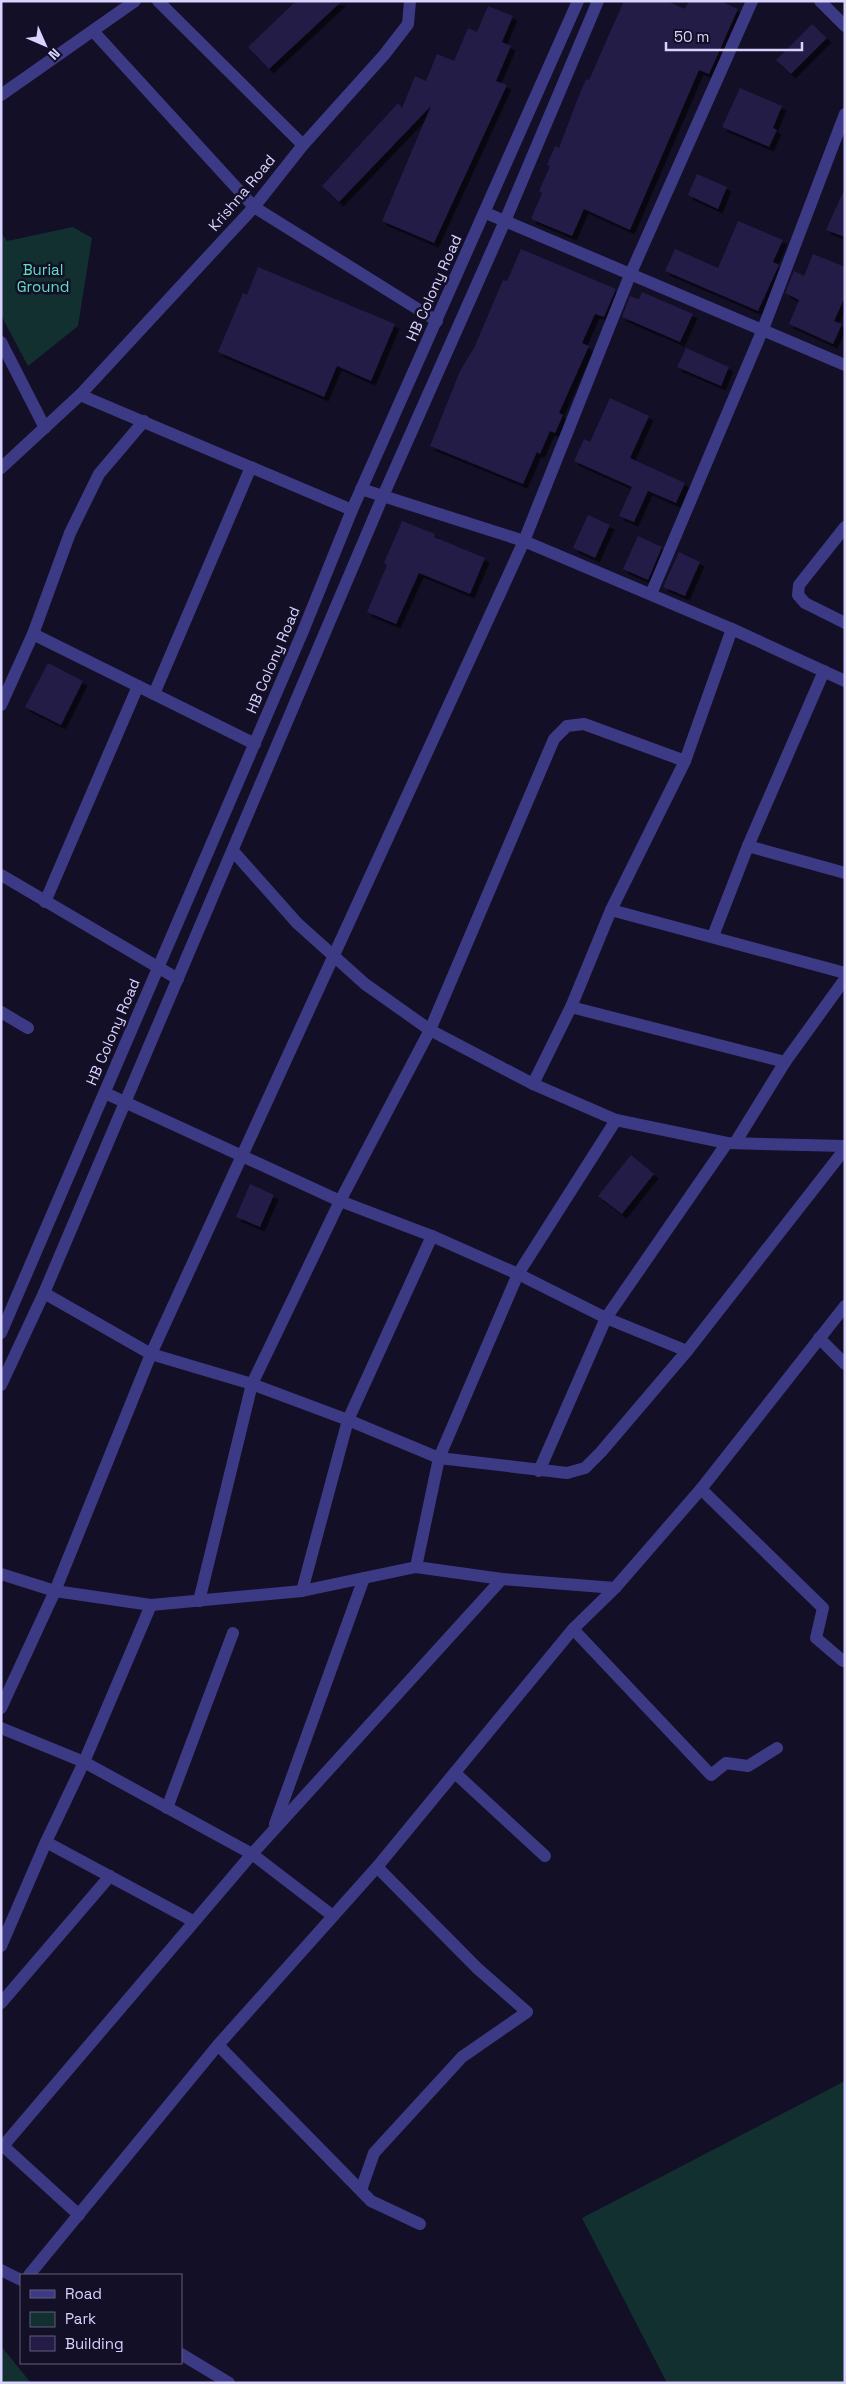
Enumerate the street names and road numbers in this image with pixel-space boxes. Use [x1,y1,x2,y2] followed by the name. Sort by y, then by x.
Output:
[204,151,279,235] street label: Krishna Road
[402,232,465,344] street label: HB Colony Road
[241,603,304,716] street label: HB Colony Road
[81,975,144,1088] street label: HB Colony Road

